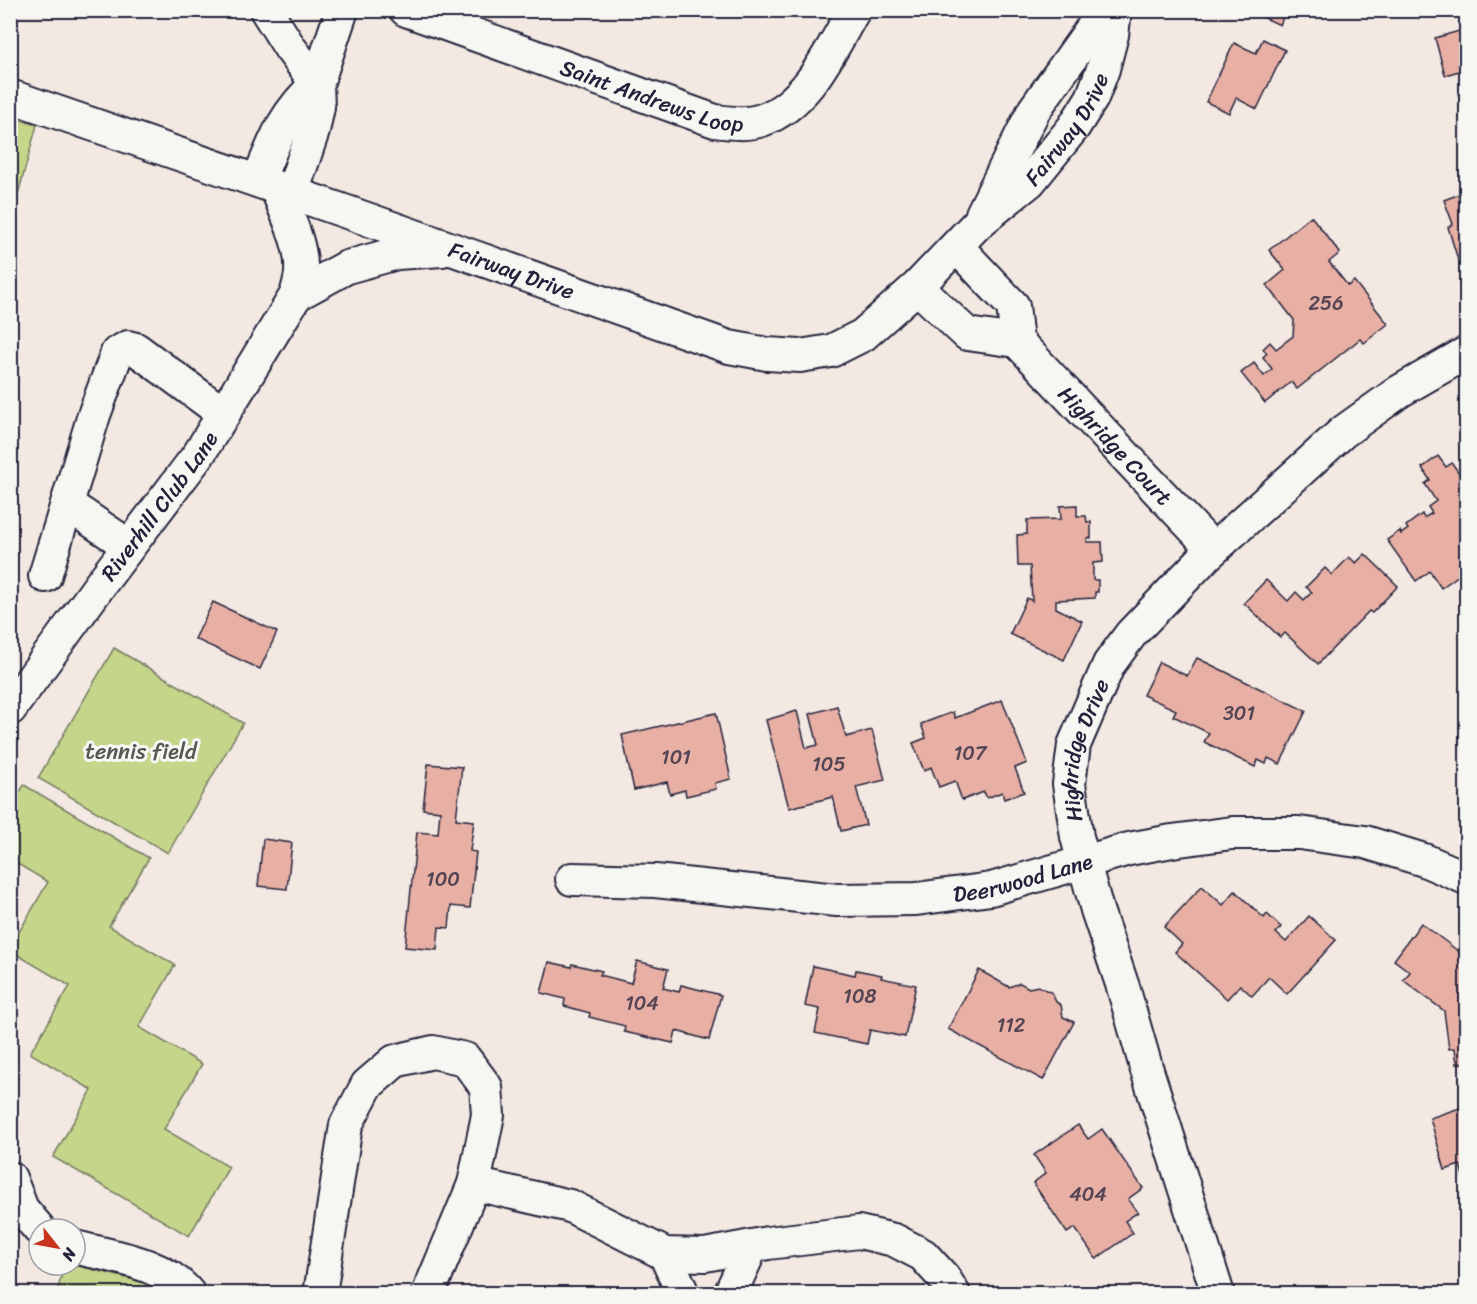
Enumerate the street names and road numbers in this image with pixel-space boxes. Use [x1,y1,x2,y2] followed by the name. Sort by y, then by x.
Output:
[555,48,744,143] street label: Saint Andrews Loop
[1014,67,1120,195] street label: Fairway Drive
[443,230,580,311] street label: Fairway Drive
[1048,376,1182,515] street label: Highridge Court
[90,423,229,590] street label: Riverhill Club Lane
[1049,672,1120,825] street label: Highridge Drive
[951,841,1098,914] street label: Deerwood Lane

